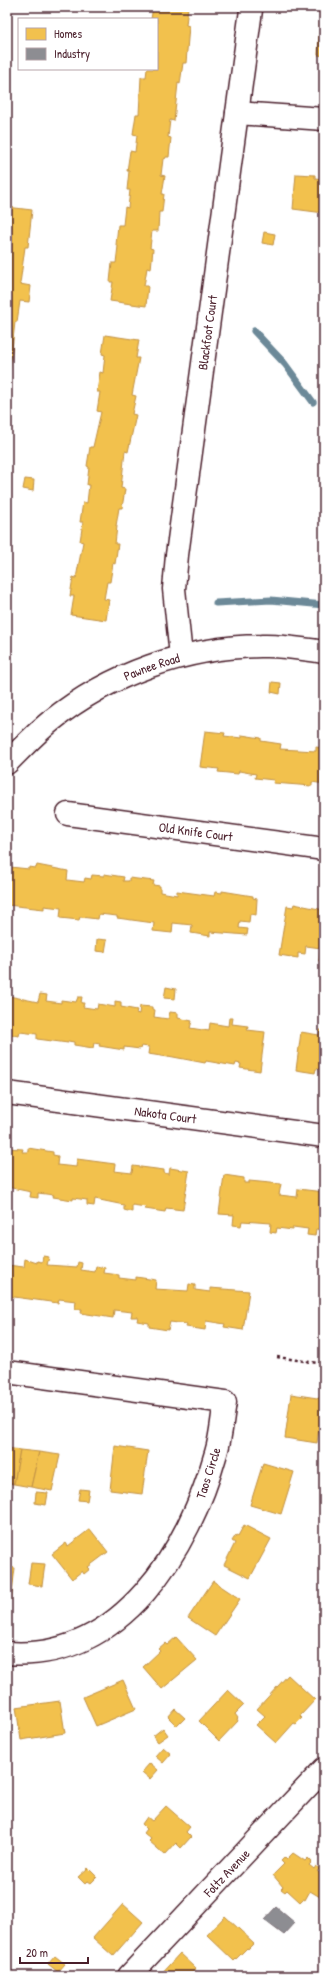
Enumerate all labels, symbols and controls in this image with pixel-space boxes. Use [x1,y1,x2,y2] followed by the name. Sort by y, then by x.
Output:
[18,18,158,70] legend
[54,25,82,42] text: Homes
[54,45,90,62] text: Industry
[193,293,221,371] street label: Blackfoot Court
[121,648,181,685] street label: Pawnee Road
[158,818,234,845] street label: Old Knife Court
[133,1101,198,1128] street label: Nakota Court
[191,1445,225,1501] street label: Taos Circle
[199,1845,253,1901] street label: Foltz Avenue
[20,1939,88,1965] scale bar
[26,1944,48,1961] text: 20 m

